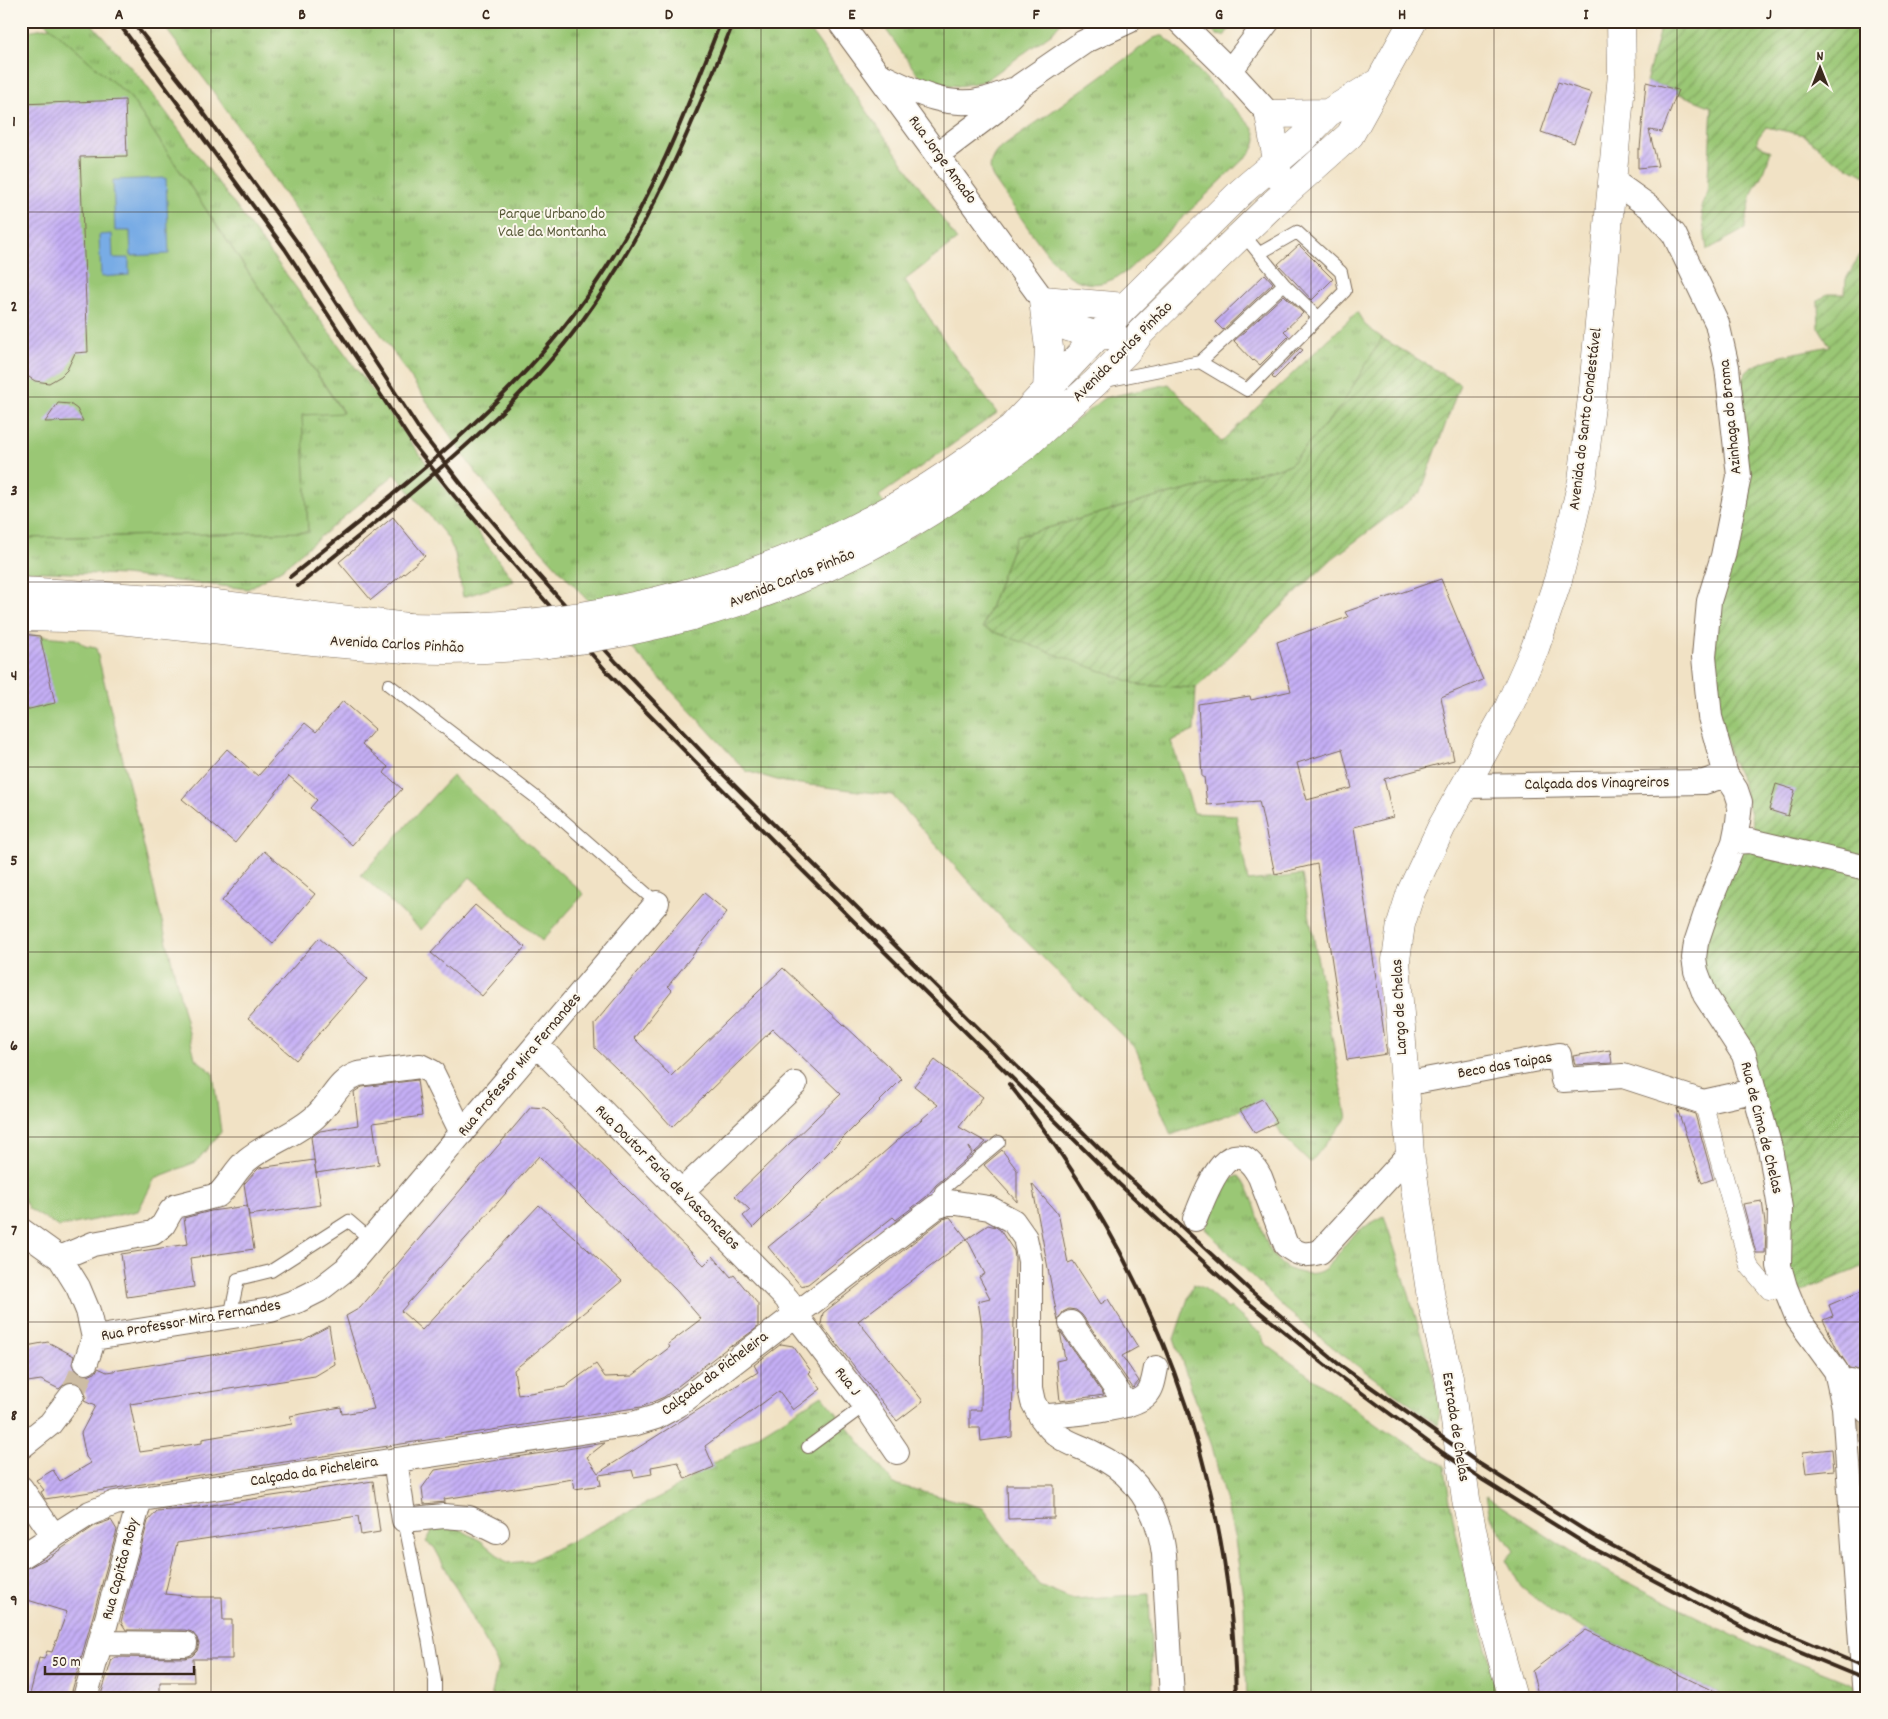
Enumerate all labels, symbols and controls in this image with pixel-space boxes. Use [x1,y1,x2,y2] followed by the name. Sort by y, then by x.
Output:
[115,4,124,27] text: A
[298,4,306,27] text: B
[482,4,490,27] text: C
[665,4,674,27] text: D
[848,4,856,27] text: E
[1032,4,1040,27] text: F
[1215,4,1223,27] text: G
[1398,4,1406,27] text: H
[1584,4,1590,27] text: I
[1766,4,1772,27] text: J
[1796,42,1846,92] north arrow
[1817,47,1824,67] text: N
[12,111,16,134] text: 1
[902,111,982,209] street label: Rua Jorge Amado
[498,203,606,244] park label: Parque Urbano do Vale da Montanha
[11,296,18,319] text: 2
[1067,296,1179,408] street label: Avenida Carlos Pinhão
[1563,326,1609,511] street label: Avenida do Santo Condestável
[1713,358,1748,476] street label: Azinhaga do Broma
[10,480,18,503] text: 3
[726,543,858,615] street label: Avenida Carlos Pinhão
[329,630,465,660] street label: Avenida Carlos Pinhão
[11,665,17,688] text: 4
[1524,771,1670,797] street label: Calçada dos Vinagreiros
[10,850,18,873] text: 5
[1386,958,1414,1056] street label: Largo de Chelas
[453,988,588,1142] street label: Rua Professor Mira Fernandes
[10,1035,18,1058] text: 6
[1456,1046,1554,1086] street label: Beco das Taipas
[1733,1059,1789,1197] street label: Rua de Cima de Chelas
[589,1100,745,1256] street label: Rua Doutor Faria de Vasconcelos
[11,1220,17,1243] text: 7
[99,1294,283,1348] street label: Rua Professor Mira Fernandes
[657,1326,774,1422] street label: Calçada da Picheleira
[828,1362,866,1402] street label: Rua J
[1435,1371,1475,1484] street label: Estrada de Chelas
[11,1405,18,1428] text: 8
[249,1450,380,1493] street label: Calçada da Picheleira
[96,1515,146,1622] street label: Rua Capitão Roby
[10,1590,18,1613] text: 9
[45,1644,194,1676] scale bar
[52,1652,81,1674] text: 50 m

